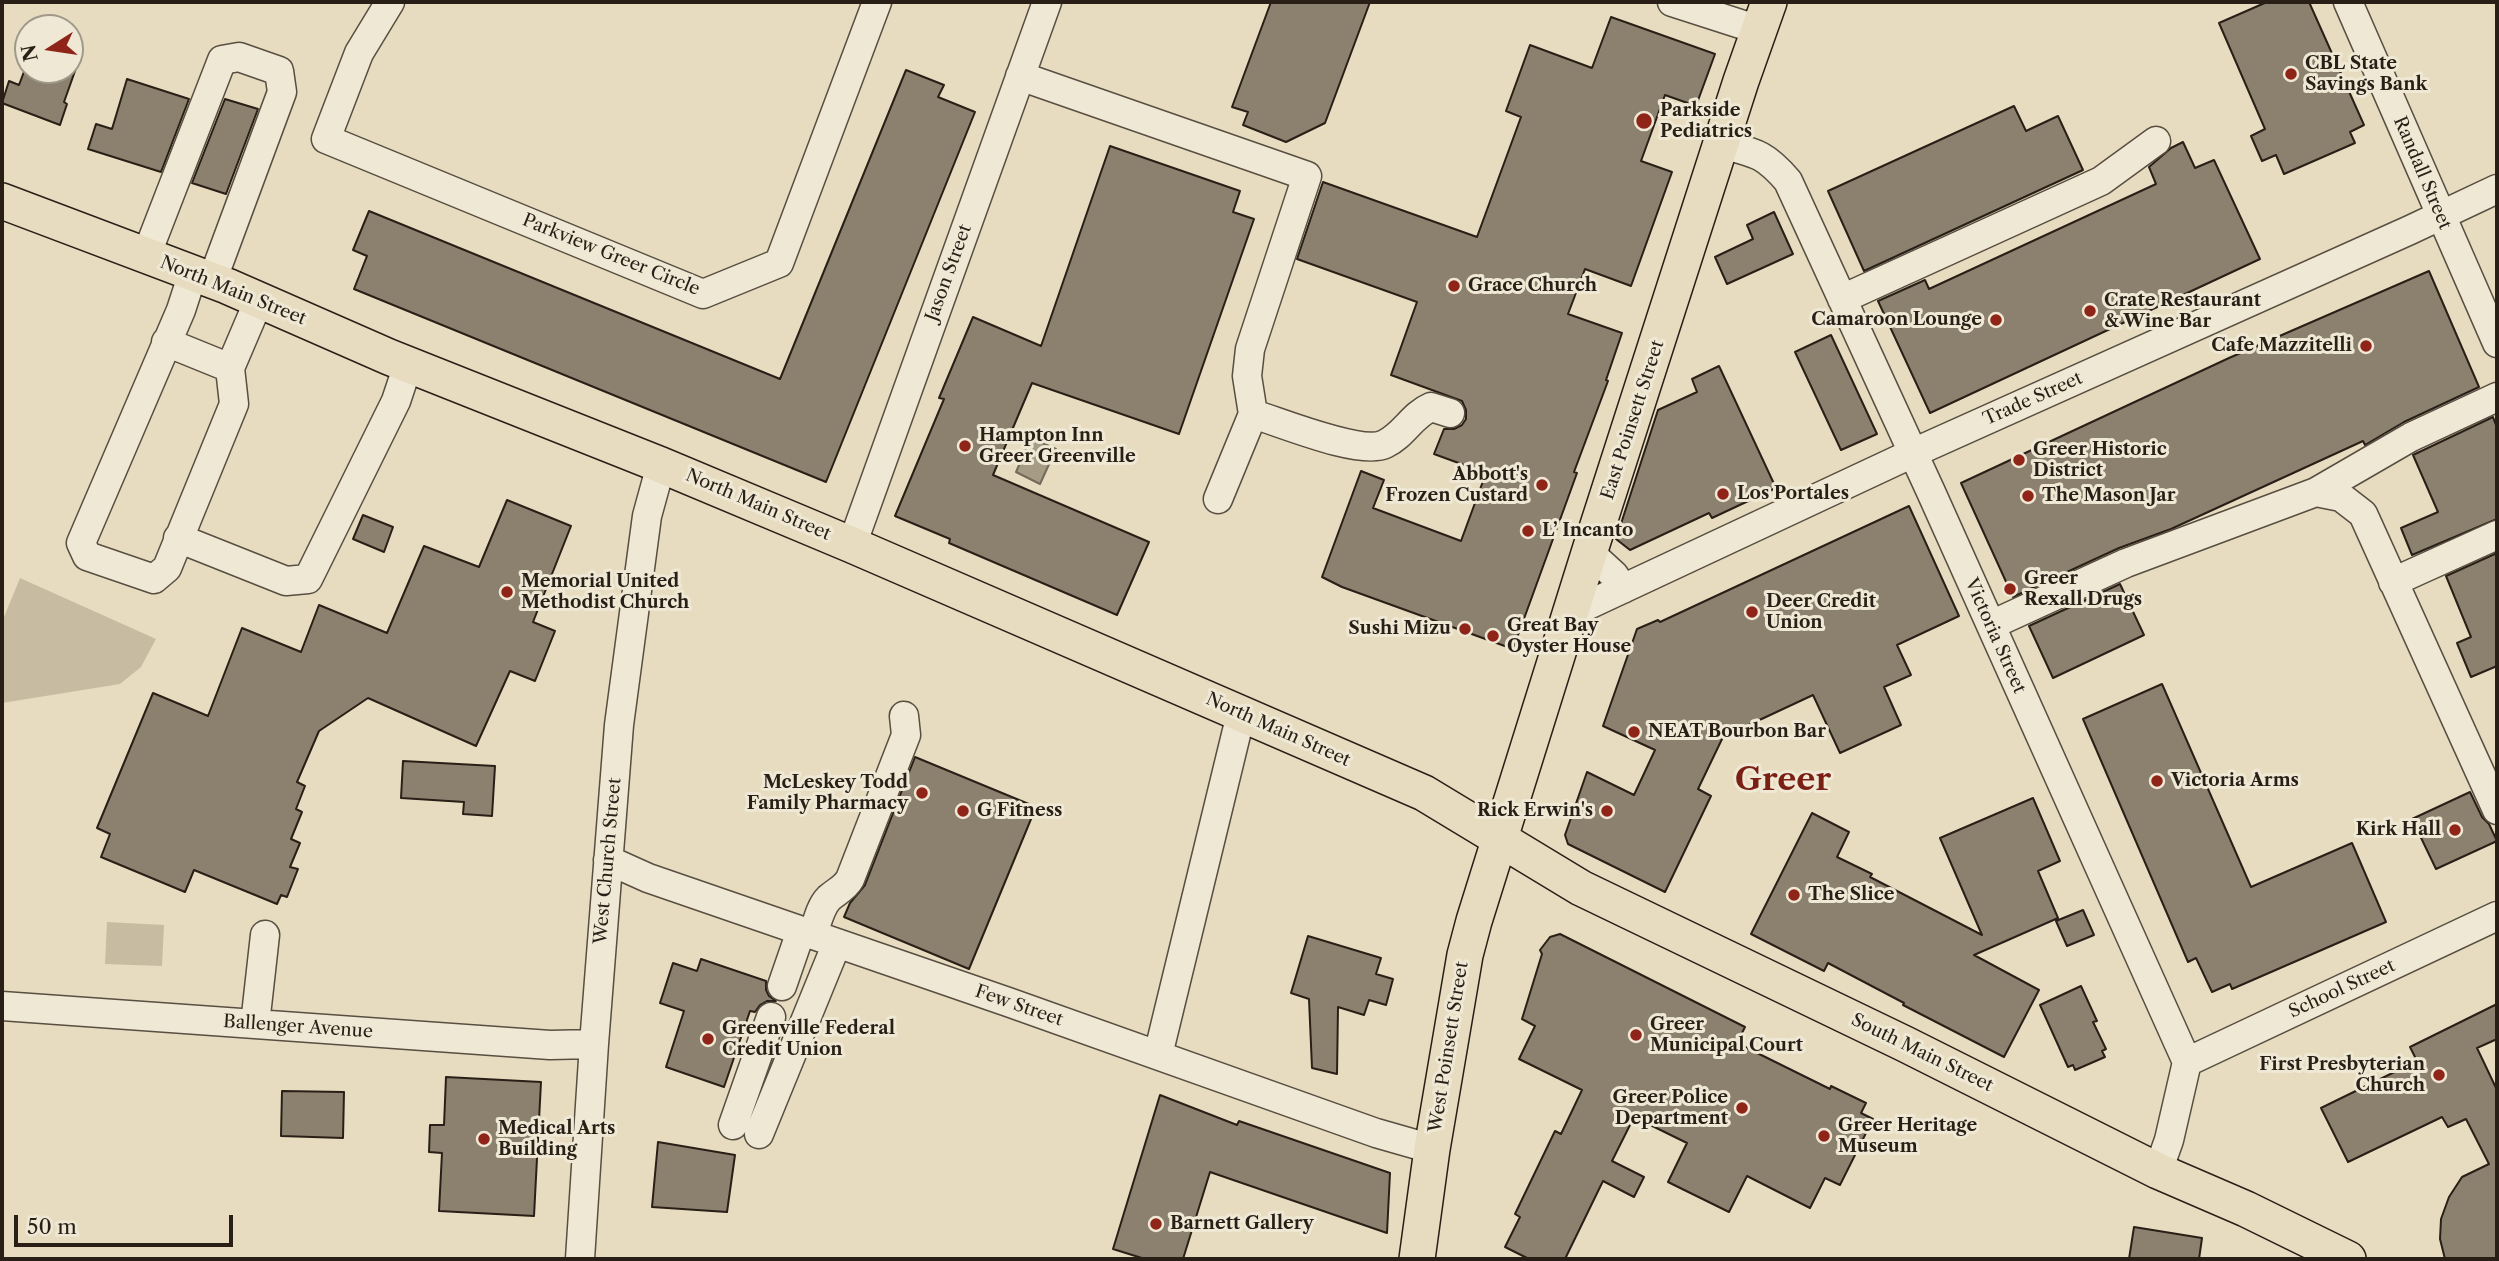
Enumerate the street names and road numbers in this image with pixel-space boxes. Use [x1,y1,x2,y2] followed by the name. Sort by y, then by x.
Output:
[2388,113,2456,233] street label: Randall Street
[519,210,703,300] street label: Parkview Greer Circle
[921,222,977,324] street label: Jason Street
[157,252,309,330] street label: North Main Street
[1597,338,1669,502] street label: East Poinsett Street
[1980,368,2086,430] street label: Trade Street
[682,465,834,545] street label: North Main Street
[1960,575,2030,697] street label: Victoria Street
[1203,689,1353,771] street label: North Main Street
[590,777,626,945] street label: West Church Street
[2285,955,2399,1023] street label: School Street
[1425,960,1473,1134] street label: West Poinsett Street
[972,981,1066,1031] street label: Few Street
[1847,1009,1997,1097] street label: South Main Street
[222,1011,374,1043] street label: Ballenger Avenue

